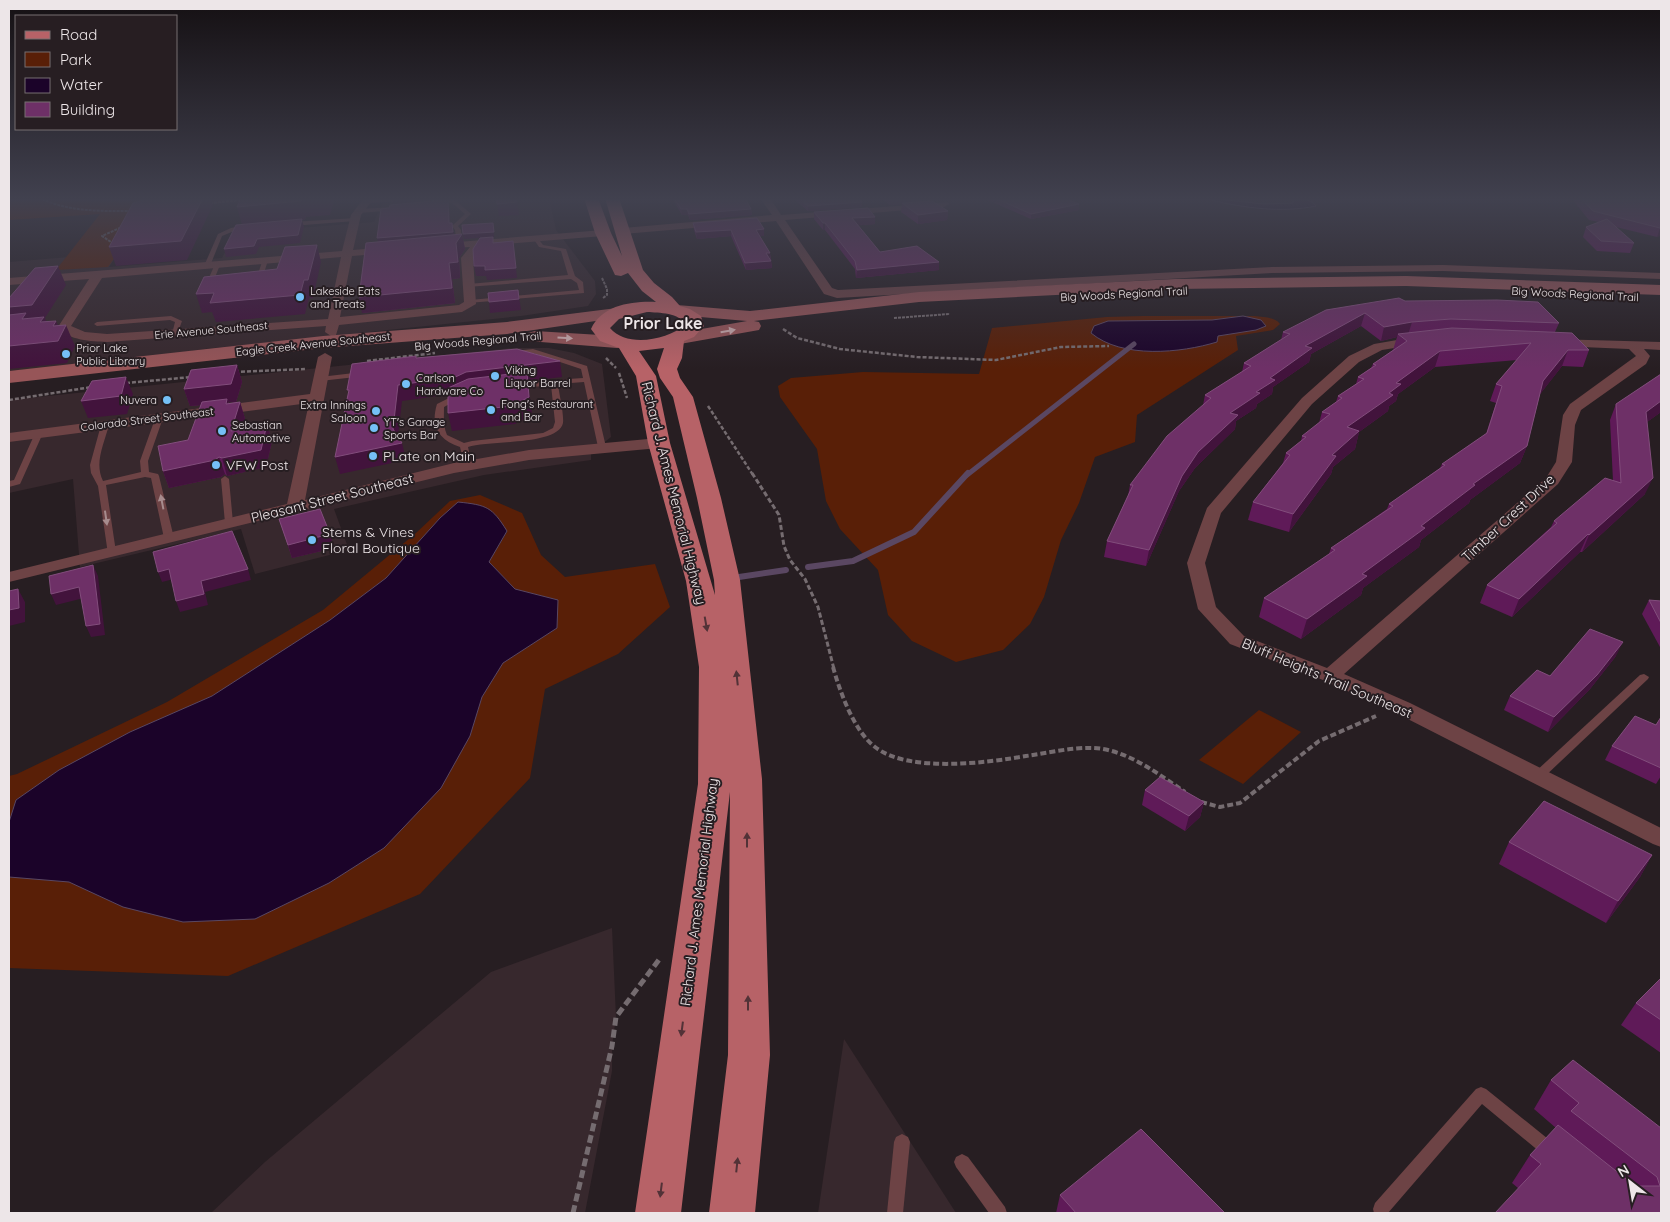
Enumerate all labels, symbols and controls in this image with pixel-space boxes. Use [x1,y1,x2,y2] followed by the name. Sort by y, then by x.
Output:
[15,15,178,130] legend
[60,25,97,44] text: Road
[60,50,92,69] text: Park
[60,75,103,94] text: Water
[60,100,115,119] text: Building
[310,284,380,311] place label: Lakeside Eats and Treats
[1060,284,1188,304] street label: Big Woods Regional Trail
[1511,284,1639,304] street label: Big Woods Regional Trail
[294,291,306,303] marker: Lakeside Eats and Treats
[623,313,703,333] district label: Prior Lake
[154,318,268,342] street label: Erie Avenue Southeast
[720,326,736,334] one-way arrow
[414,328,542,354] street label: Big Woods Regional Trail
[235,329,391,359] street label: Eagle Creek Avenue Southeast
[557,334,573,342] one-way arrow
[76,341,145,368] place label: Prior Lake Public Library
[60,348,72,360] marker: Prior Lake Public Library
[505,363,571,390] place label: Viking Liquor Barrel
[489,370,501,382] marker: Viking Liquor Barrel
[416,371,484,398] place label: Carlson Hardware Co
[400,378,412,390] marker: Carlson Hardware Co
[638,380,710,606] street label: Richard J. Ames Memorial Highway
[120,393,157,407] place label: Nuvera
[161,394,173,406] marker: Nuvera
[501,397,594,424] place label: Fong's Restaurant and Bar
[300,398,366,425] place label: Extra Innings Saloon
[80,404,215,434] street label: Colorado Street Southeast
[485,404,497,416] marker: Fong's Restaurant and Bar
[370,405,382,417] marker: Extra Innings Saloon
[384,415,445,442] place label: YT's Garage Sports Bar
[232,418,290,445] place label: Sebastian Automotive
[368,422,380,434] marker: YT's Garage Sports Bar
[216,425,228,437] marker: Sebastian Automotive
[383,447,475,465] place label: PLate on Main
[367,450,379,462] marker: PLate on Main
[226,456,289,474] place label: VFW Post
[210,459,222,471] marker: VFW Post
[249,469,415,527] street label: Pleasant Street Southeast
[1458,470,1558,566] street label: Timber Crest Drive
[157,493,165,509] one-way arrow
[102,510,110,526] one-way arrow
[322,523,420,557] place label: Stems & Vines Floral Boutique
[306,534,318,546] marker: Stems & Vines Floral Boutique
[703,617,711,633] one-way arrow
[1239,634,1415,722] street label: Bluff Heights Trail Southeast
[733,670,741,686] one-way arrow
[676,777,722,1007] street label: Richard J. Ames Memorial Highway
[743,832,751,848] one-way arrow
[744,995,752,1011] one-way arrow
[678,1021,686,1037] one-way arrow
[734,1156,742,1172] one-way arrow
[1605,1157,1655,1207] north arrow
[1614,1160,1632,1181] text: N
[657,1183,665,1199] one-way arrow

